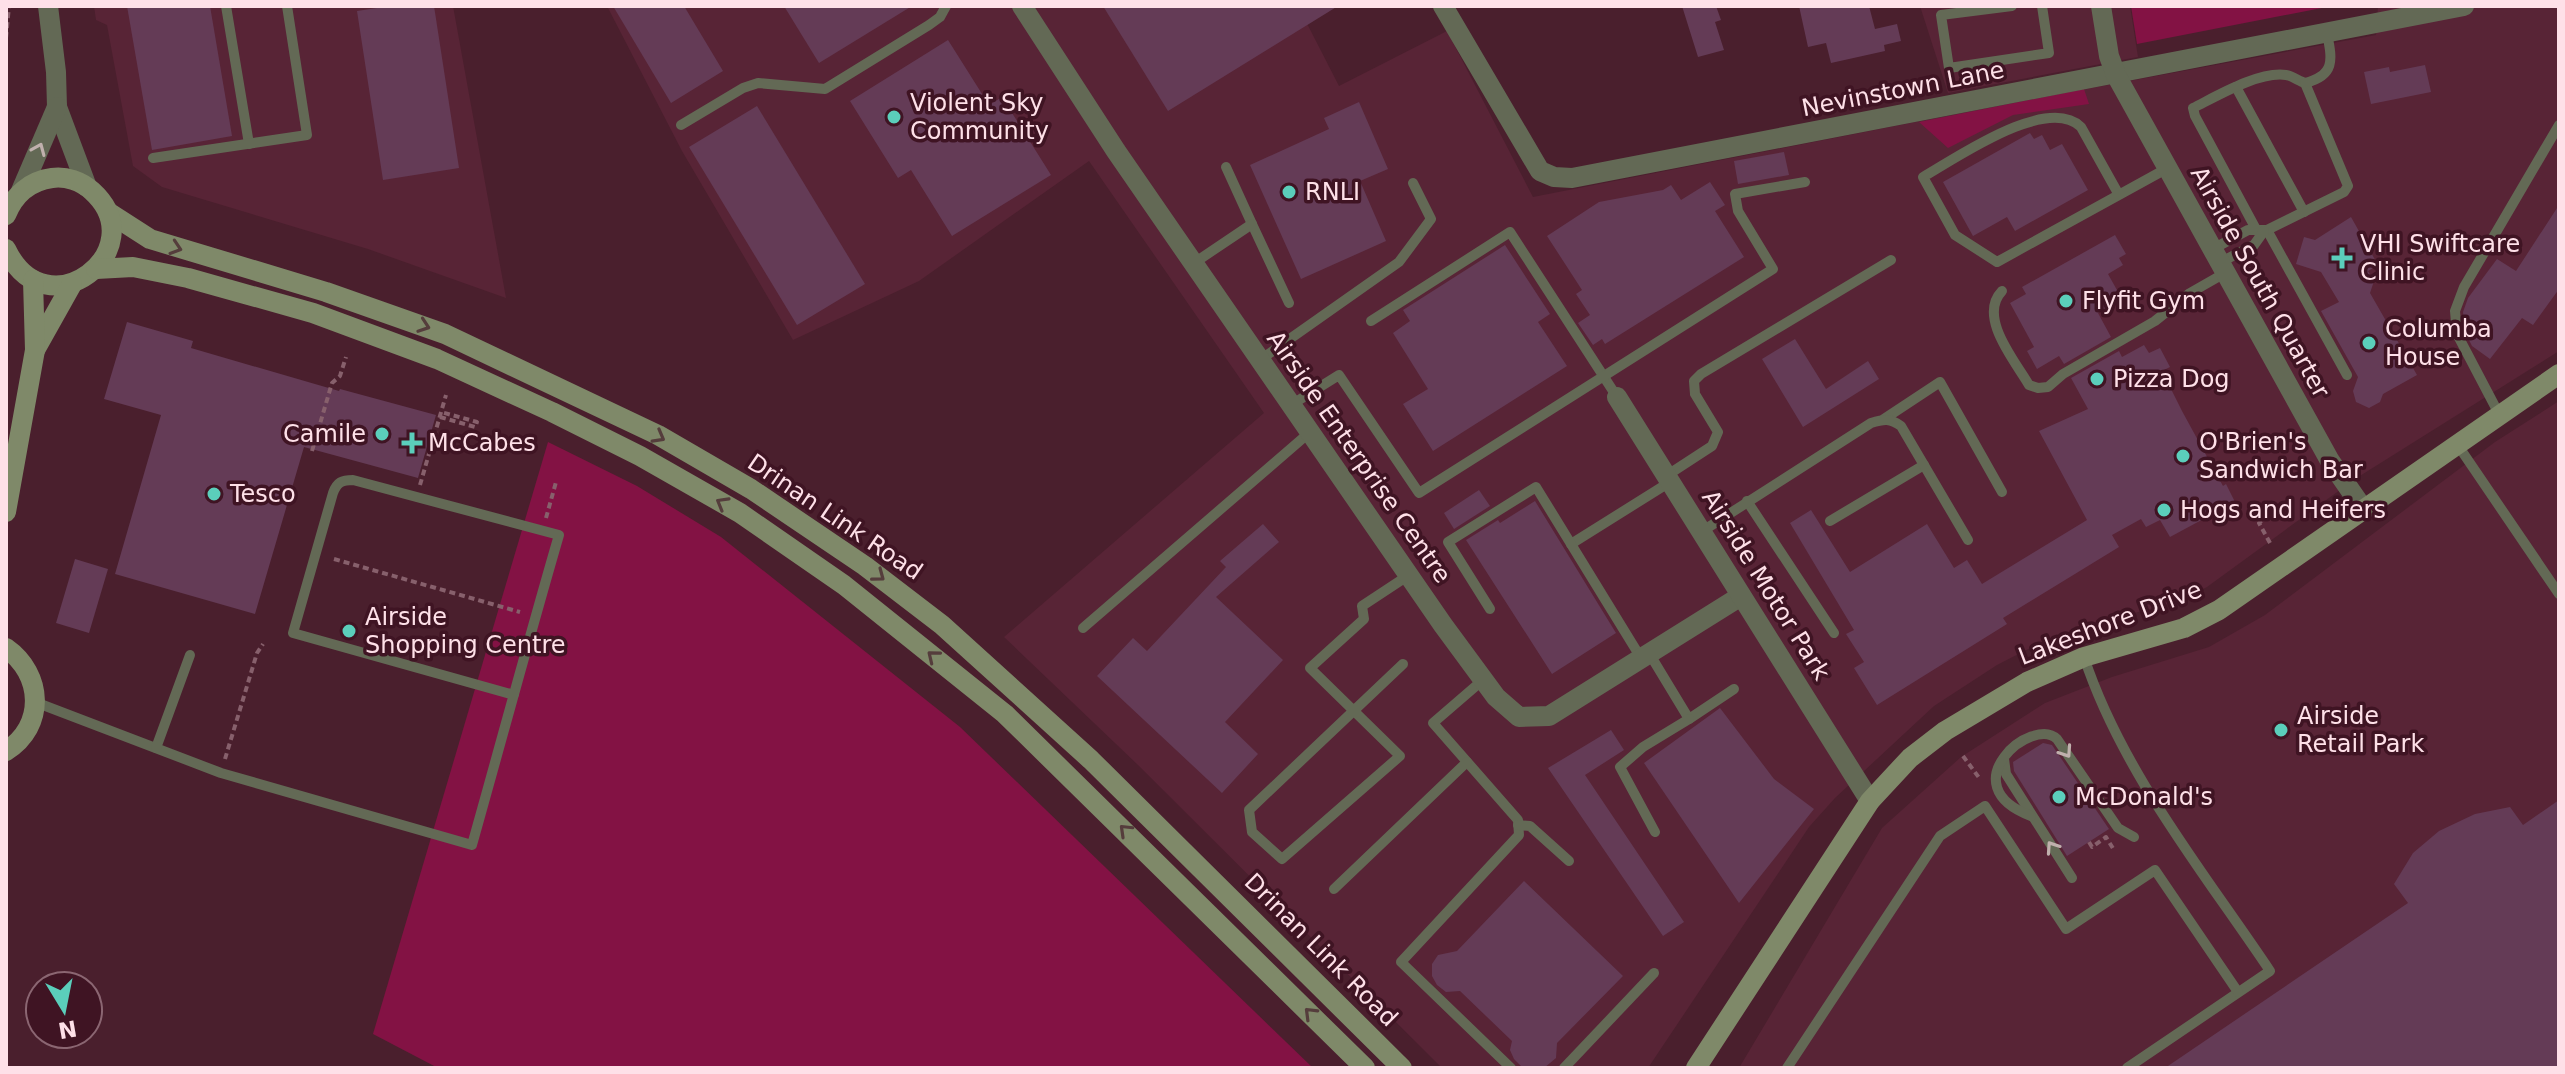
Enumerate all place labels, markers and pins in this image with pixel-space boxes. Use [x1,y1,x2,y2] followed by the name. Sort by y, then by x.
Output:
[910,89,1049,145] place label: Violent Sky Community
[885,108,903,126] marker: Violent Sky Community
[1305,178,1360,206] place label: RNLI
[1280,183,1298,201] marker: RNLI
[2360,230,2520,286] place label: VHI Swiftcare Clinic
[2331,247,2353,269] marker: VHI Swiftcare Clinic
[2082,287,2205,315] place label: Flyfit Gym
[2057,292,2075,310] marker: Flyfit Gym
[2385,315,2492,371] place label: Columba House
[2360,334,2378,352] marker: Columba House
[2113,365,2230,393] place label: Pizza Dog
[2088,370,2106,388] marker: Pizza Dog
[283,420,366,448] place label: Camile
[373,425,391,443] marker: Camile
[2199,428,2363,484] place label: O'Brien's Sandwich Bar
[428,429,536,457] place label: McCabes
[403,434,421,452] marker: McCabes
[2174,447,2192,465] marker: O'Brien's Sandwich Bar
[229,480,296,508] place label: Tesco
[205,485,223,503] marker: Tesco
[2180,496,2386,524] place label: Hogs and Heifers
[2155,501,2173,519] marker: Hogs and Heifers
[365,603,566,659] place label: Airside Shopping Centre
[340,622,358,640] marker: Airside Shopping Centre
[2297,702,2424,758] place label: Airside Retail Park
[2272,721,2290,739] marker: Airside Retail Park
[2075,783,2213,811] place label: McDonald's
[2050,788,2068,806] marker: McDonald's

